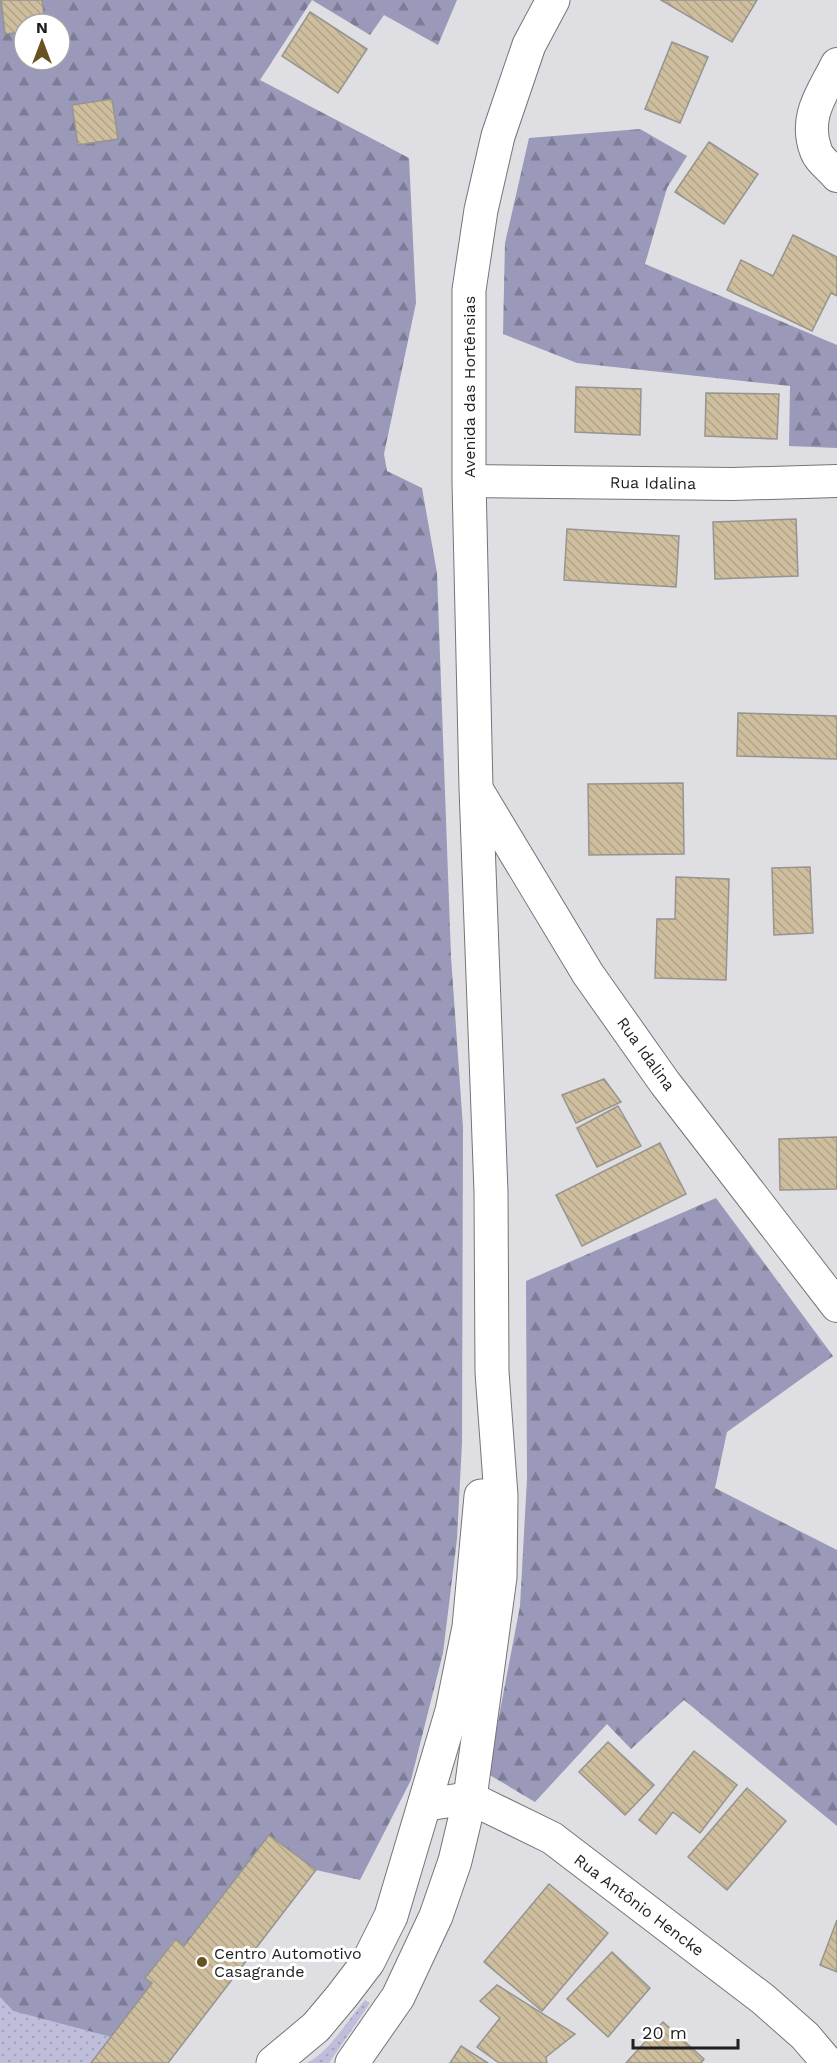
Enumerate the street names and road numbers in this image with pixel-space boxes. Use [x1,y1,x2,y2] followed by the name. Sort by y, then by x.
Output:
[460,296,479,478] street label: Avenida das Hortênsias
[610,473,696,493] street label: Rua Idalina
[613,1014,679,1094] street label: Rua Idalina
[570,1850,708,1960] street label: Rua Antônio Hencke

